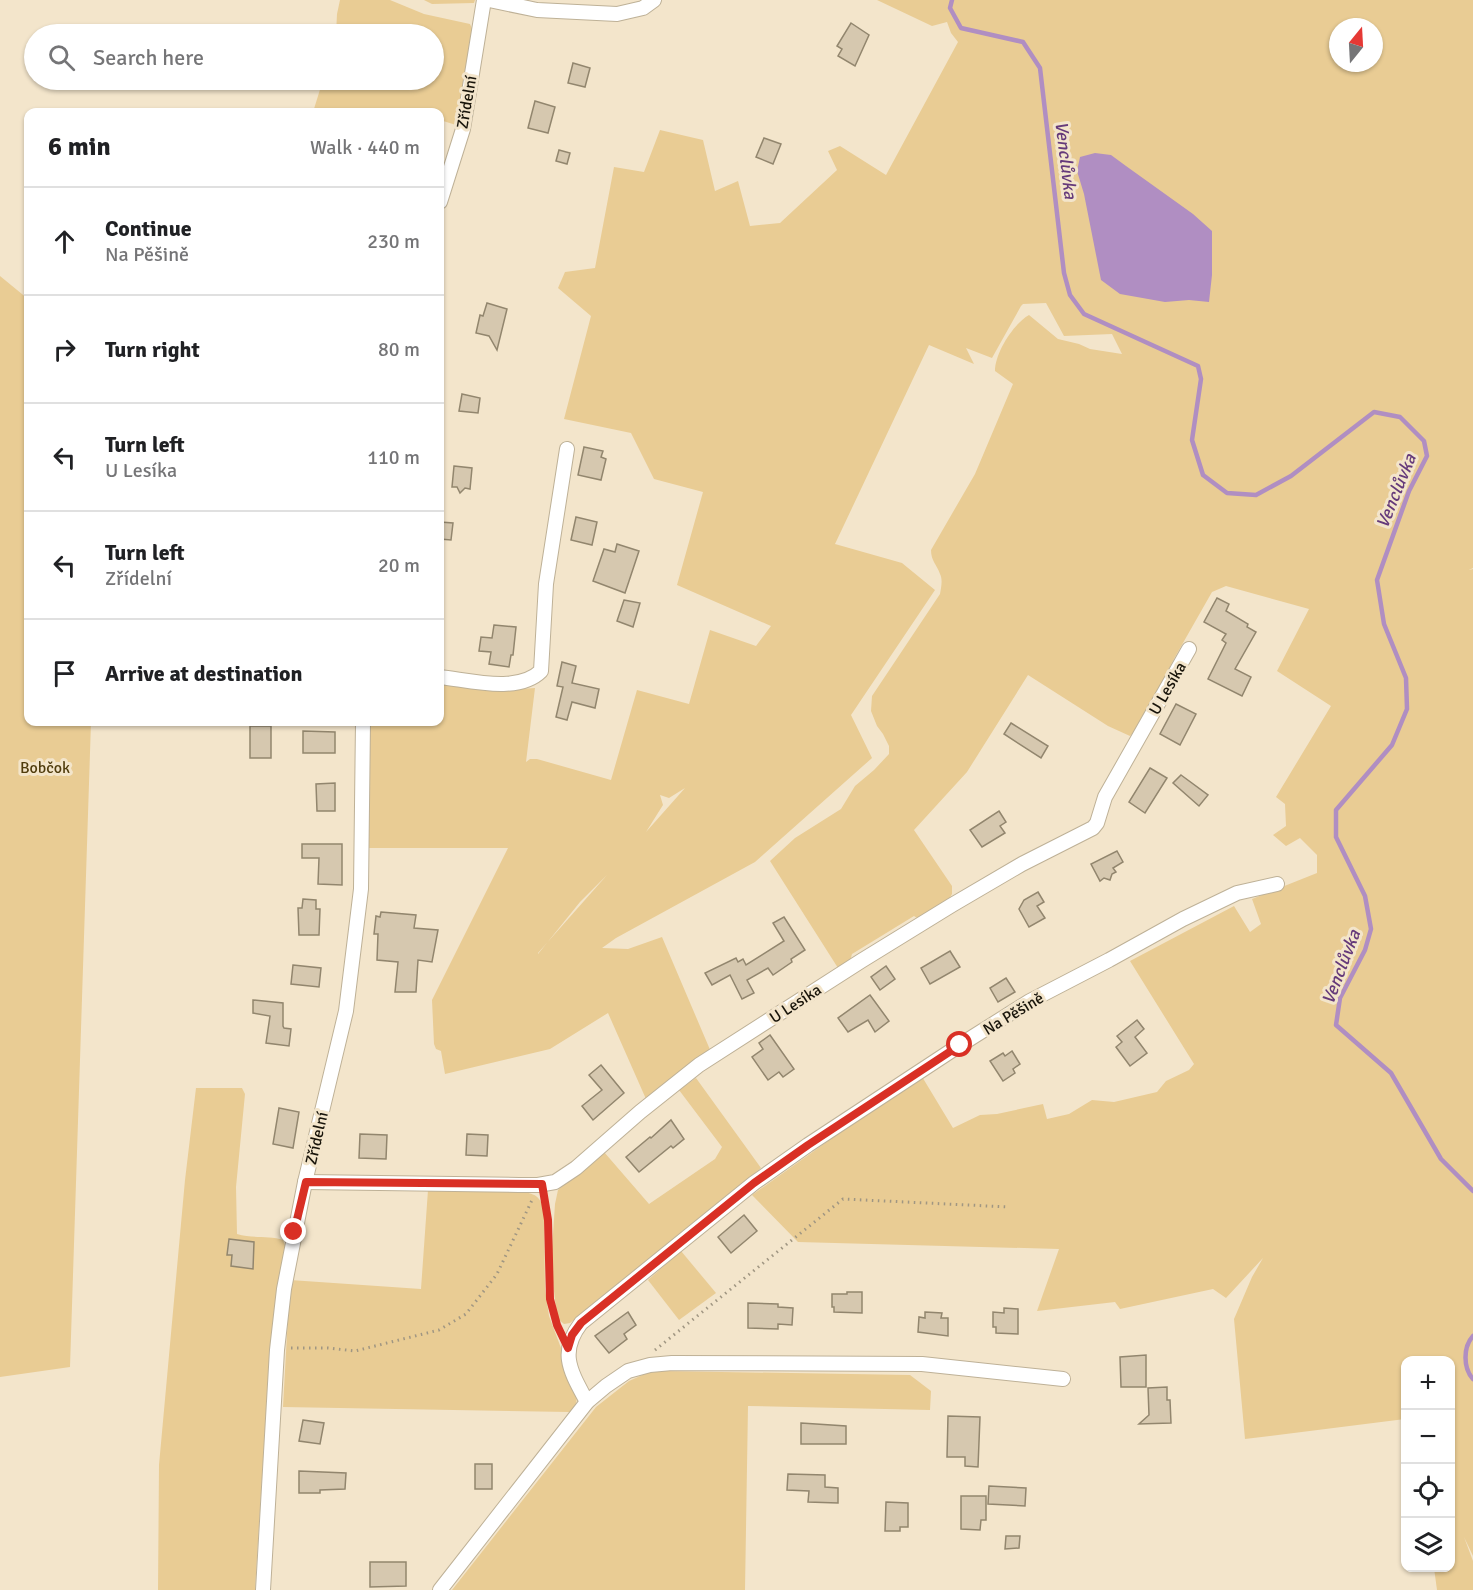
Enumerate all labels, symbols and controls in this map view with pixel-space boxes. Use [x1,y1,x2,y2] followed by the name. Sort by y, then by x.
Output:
[1329,18,1383,72] north arrow
[24,24,444,90] search box
[45,41,78,74] icon: search
[93,44,204,71] text: Search here
[452,73,482,130] street label: Zřídelní
[1050,120,1082,201] water label: Venclůvka
[48,131,111,163] text: 6 min
[310,135,420,160] text: Walk · 440 m
[105,215,192,242] text: Continue
[48,225,81,258] icon: ahead
[367,229,420,254] text: 230 m
[105,242,189,267] text: Na Pěšině
[48,333,81,366] icon: right
[105,336,200,363] text: Turn right
[378,337,420,362] text: 80 m
[105,431,185,458] text: Turn left
[48,441,81,474] icon: left
[367,445,420,470] text: 110 m
[1371,450,1421,531] water label: Venclůvka
[105,458,177,483] text: U Lesíka
[105,539,185,566] text: Turn left
[48,549,81,582] icon: left
[378,553,420,578] text: 20 m
[105,566,172,591] text: Zřídelní
[48,657,81,690] icon: arrive
[1145,659,1191,718] street label: U Lesíka
[105,660,302,687] text: Arrive at destination
[20,758,70,778] park label: Bobčok
[1317,926,1366,1007] water label: Venclůvka
[766,980,825,1028] street label: U Lesíka
[980,988,1047,1040] street label: Na Pěšině
[946,1031,972,1057] route start
[301,1109,333,1167] street label: Zřídelní
[280,1218,306,1244] route end
[1401,1356,1455,1572] map controls
[1401,1356,1455,1410] button: +
[1401,1410,1455,1464] button: −
[1401,1464,1455,1518] button: locate
[1401,1518,1455,1572] button: layers

